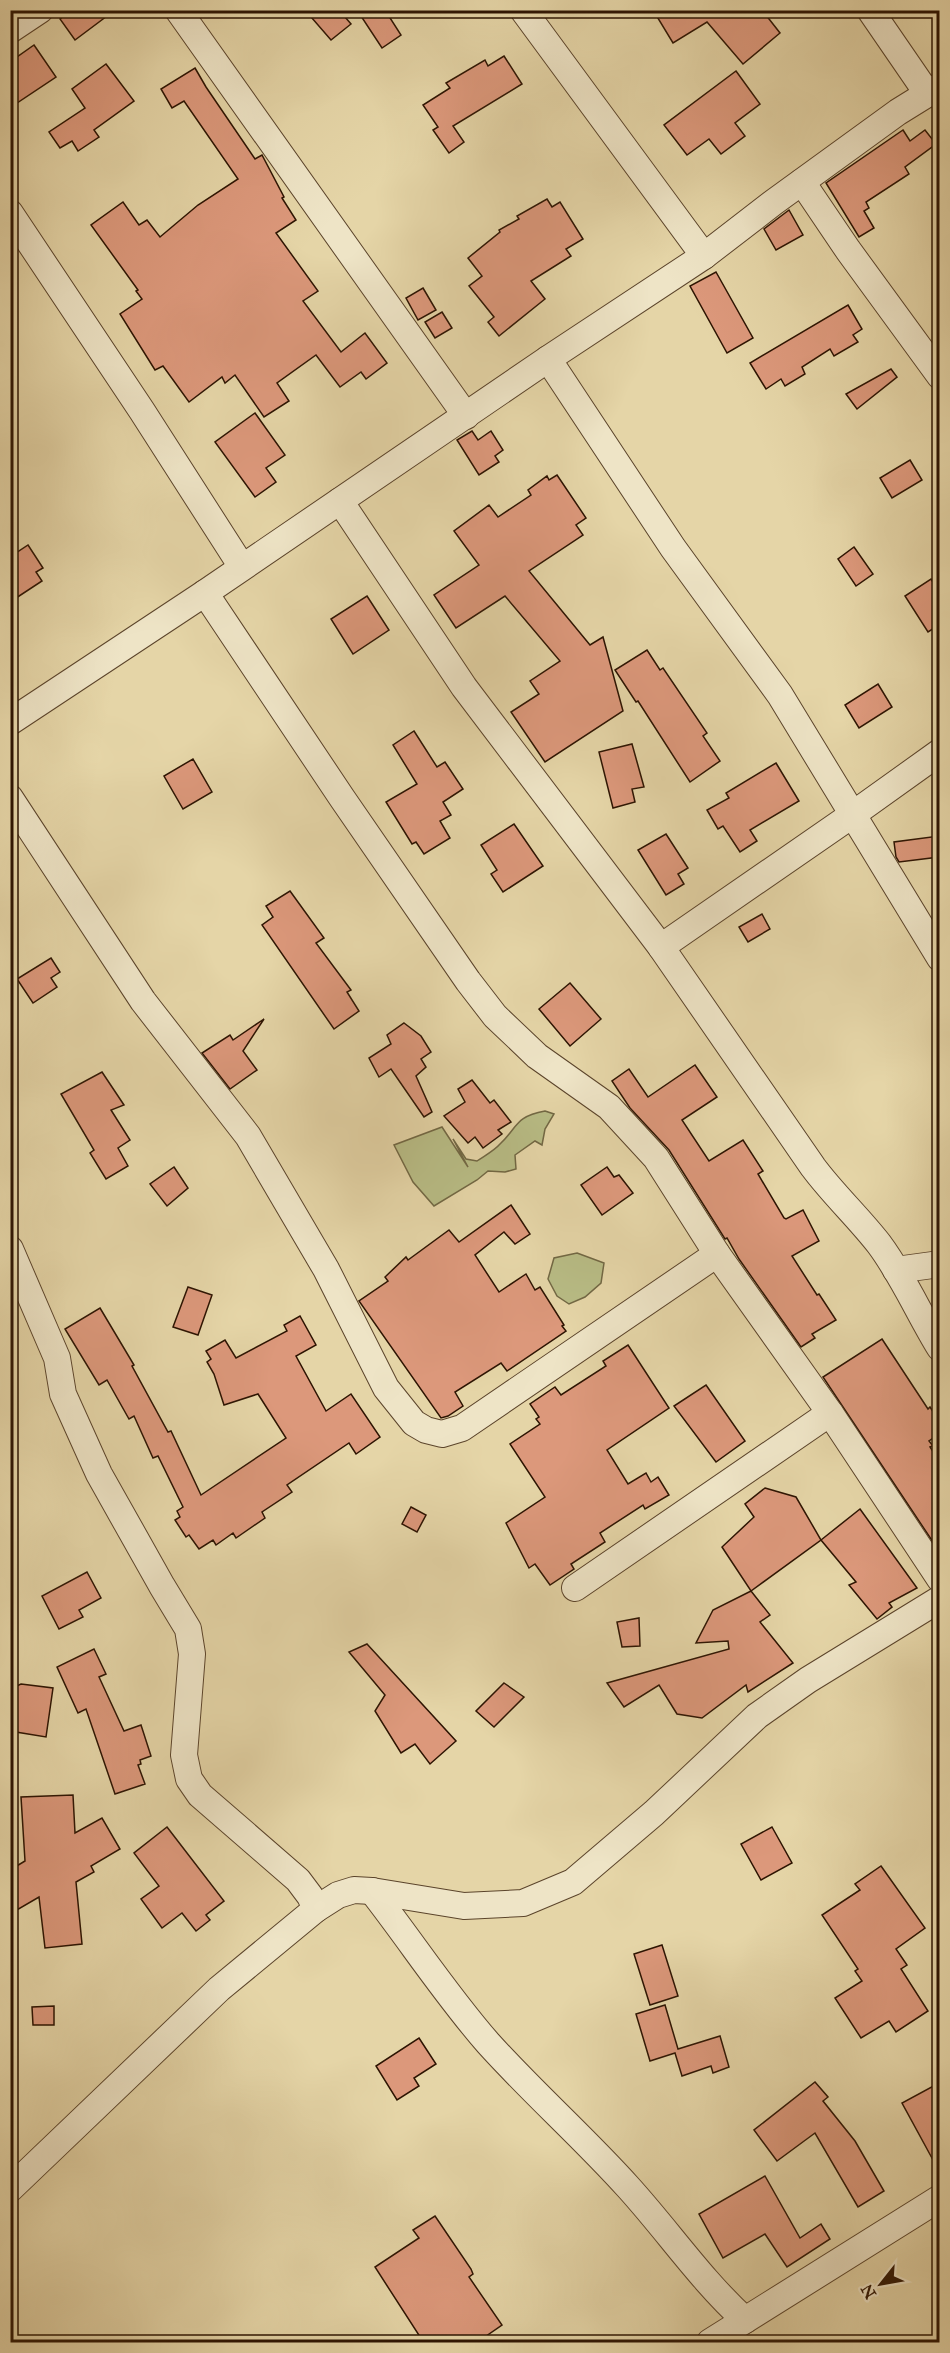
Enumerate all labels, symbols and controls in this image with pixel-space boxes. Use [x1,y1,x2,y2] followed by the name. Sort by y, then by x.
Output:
[851,2254,911,2314] north arrow
[857,2280,880,2302] text: N

